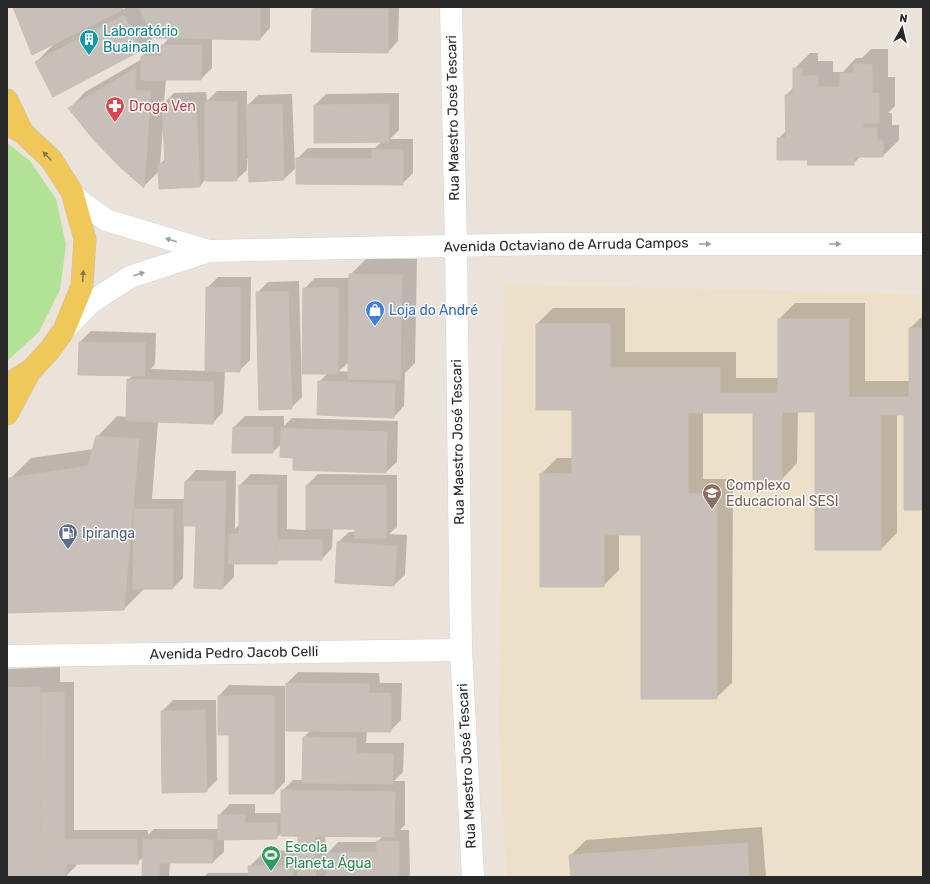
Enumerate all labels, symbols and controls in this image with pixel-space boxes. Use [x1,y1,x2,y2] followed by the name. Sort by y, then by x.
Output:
[882,8,922,48] north arrow
[898,12,908,26] text: N
[103,23,178,56] place label: Laboratório Buainain
[78,28,100,56] building icon: Laboratório Buainain
[443,35,463,201] street label: Rua Maestro José Tescari
[104,95,126,123] pharmacy icon: Droga Ven
[129,98,196,115] place label: Droga Ven
[42,151,52,161] one-way arrow
[443,234,689,256] street label: Avenida Octaviano de Arruda Campos
[165,237,177,243] one-way arrow
[699,241,712,247] one-way arrow
[829,241,842,247] one-way arrow
[79,270,86,282] one-way arrow
[134,271,146,277] one-way arrow
[364,299,386,327] shop icon: Loja do André
[389,302,478,319] place label: Loja do André
[448,359,468,525] street label: Rua Maestro José Tescari
[726,477,839,510] place label: Complexo Educacional SESI
[701,482,723,510] school or university icon: Complexo Educacional SESI
[57,522,79,550] fuel station icon: Ipiranga
[82,525,135,542] place label: Ipiranga
[149,643,319,663] street label: Avenida Pedro Jacob Celli
[454,683,480,849] street label: Rua Maestro José Tescari
[285,839,371,872] place label: Escola Planeta Água
[260,844,282,872] sports icon: Escola Planeta Água

